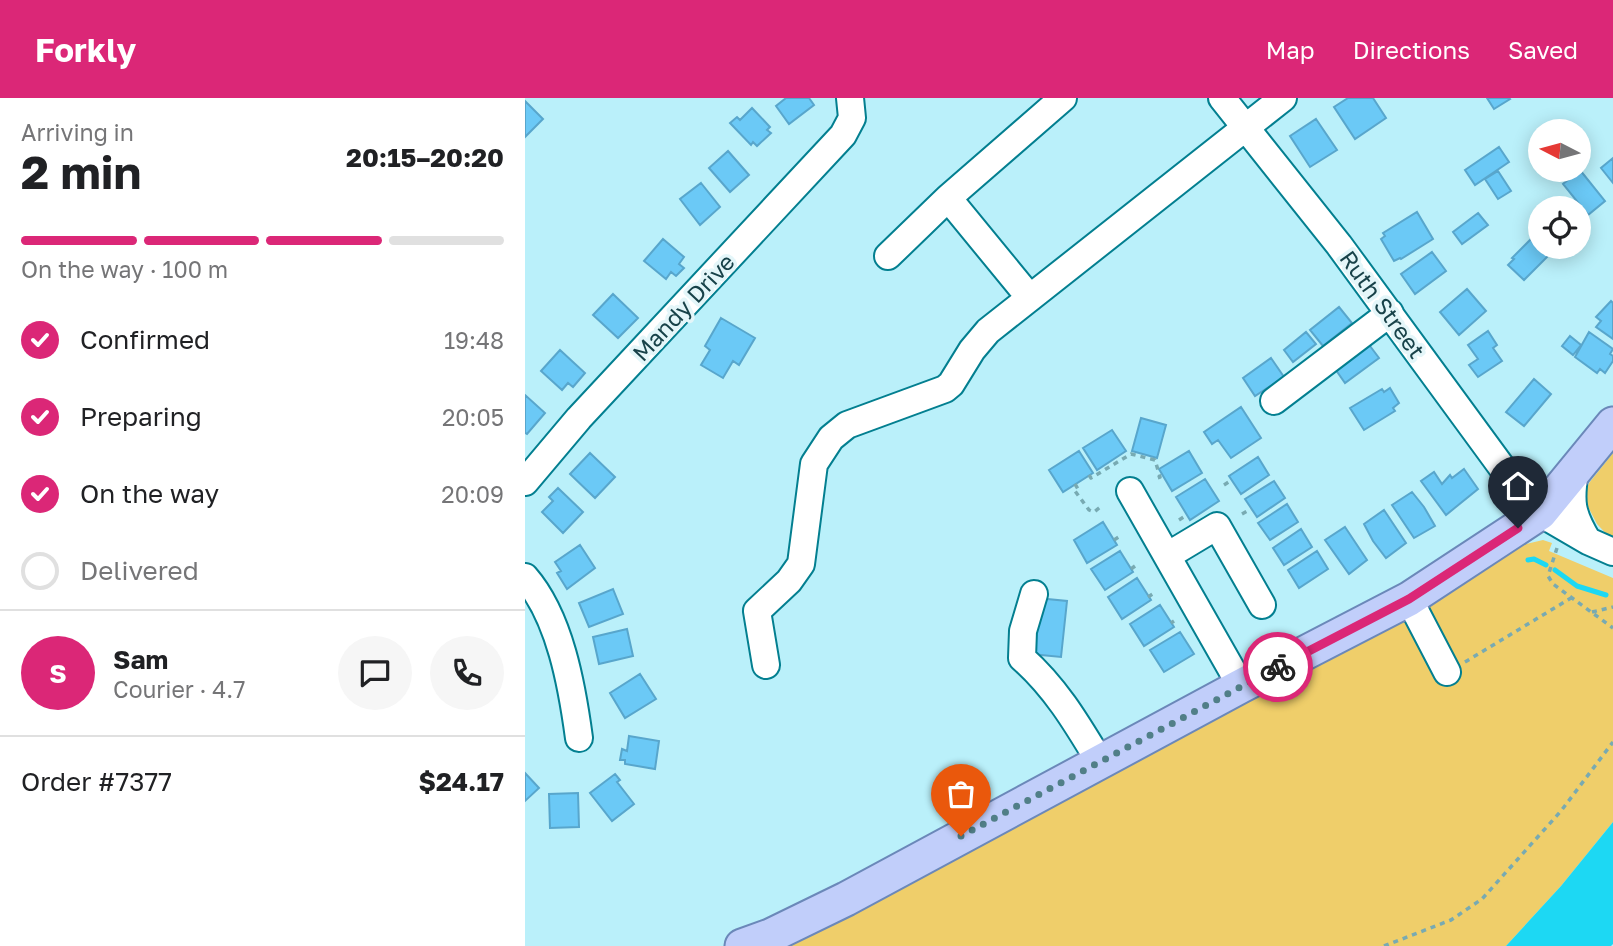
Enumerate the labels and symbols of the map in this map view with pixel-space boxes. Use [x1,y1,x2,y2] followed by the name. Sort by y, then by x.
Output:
[1528,119,1591,182] north arrow
[1335,245,1431,363] street label: Ruth Street
[626,247,740,367] street label: Mandy Drive
[1488,456,1548,528] pin
[1243,632,1313,702] courier
[931,764,991,836] pin

